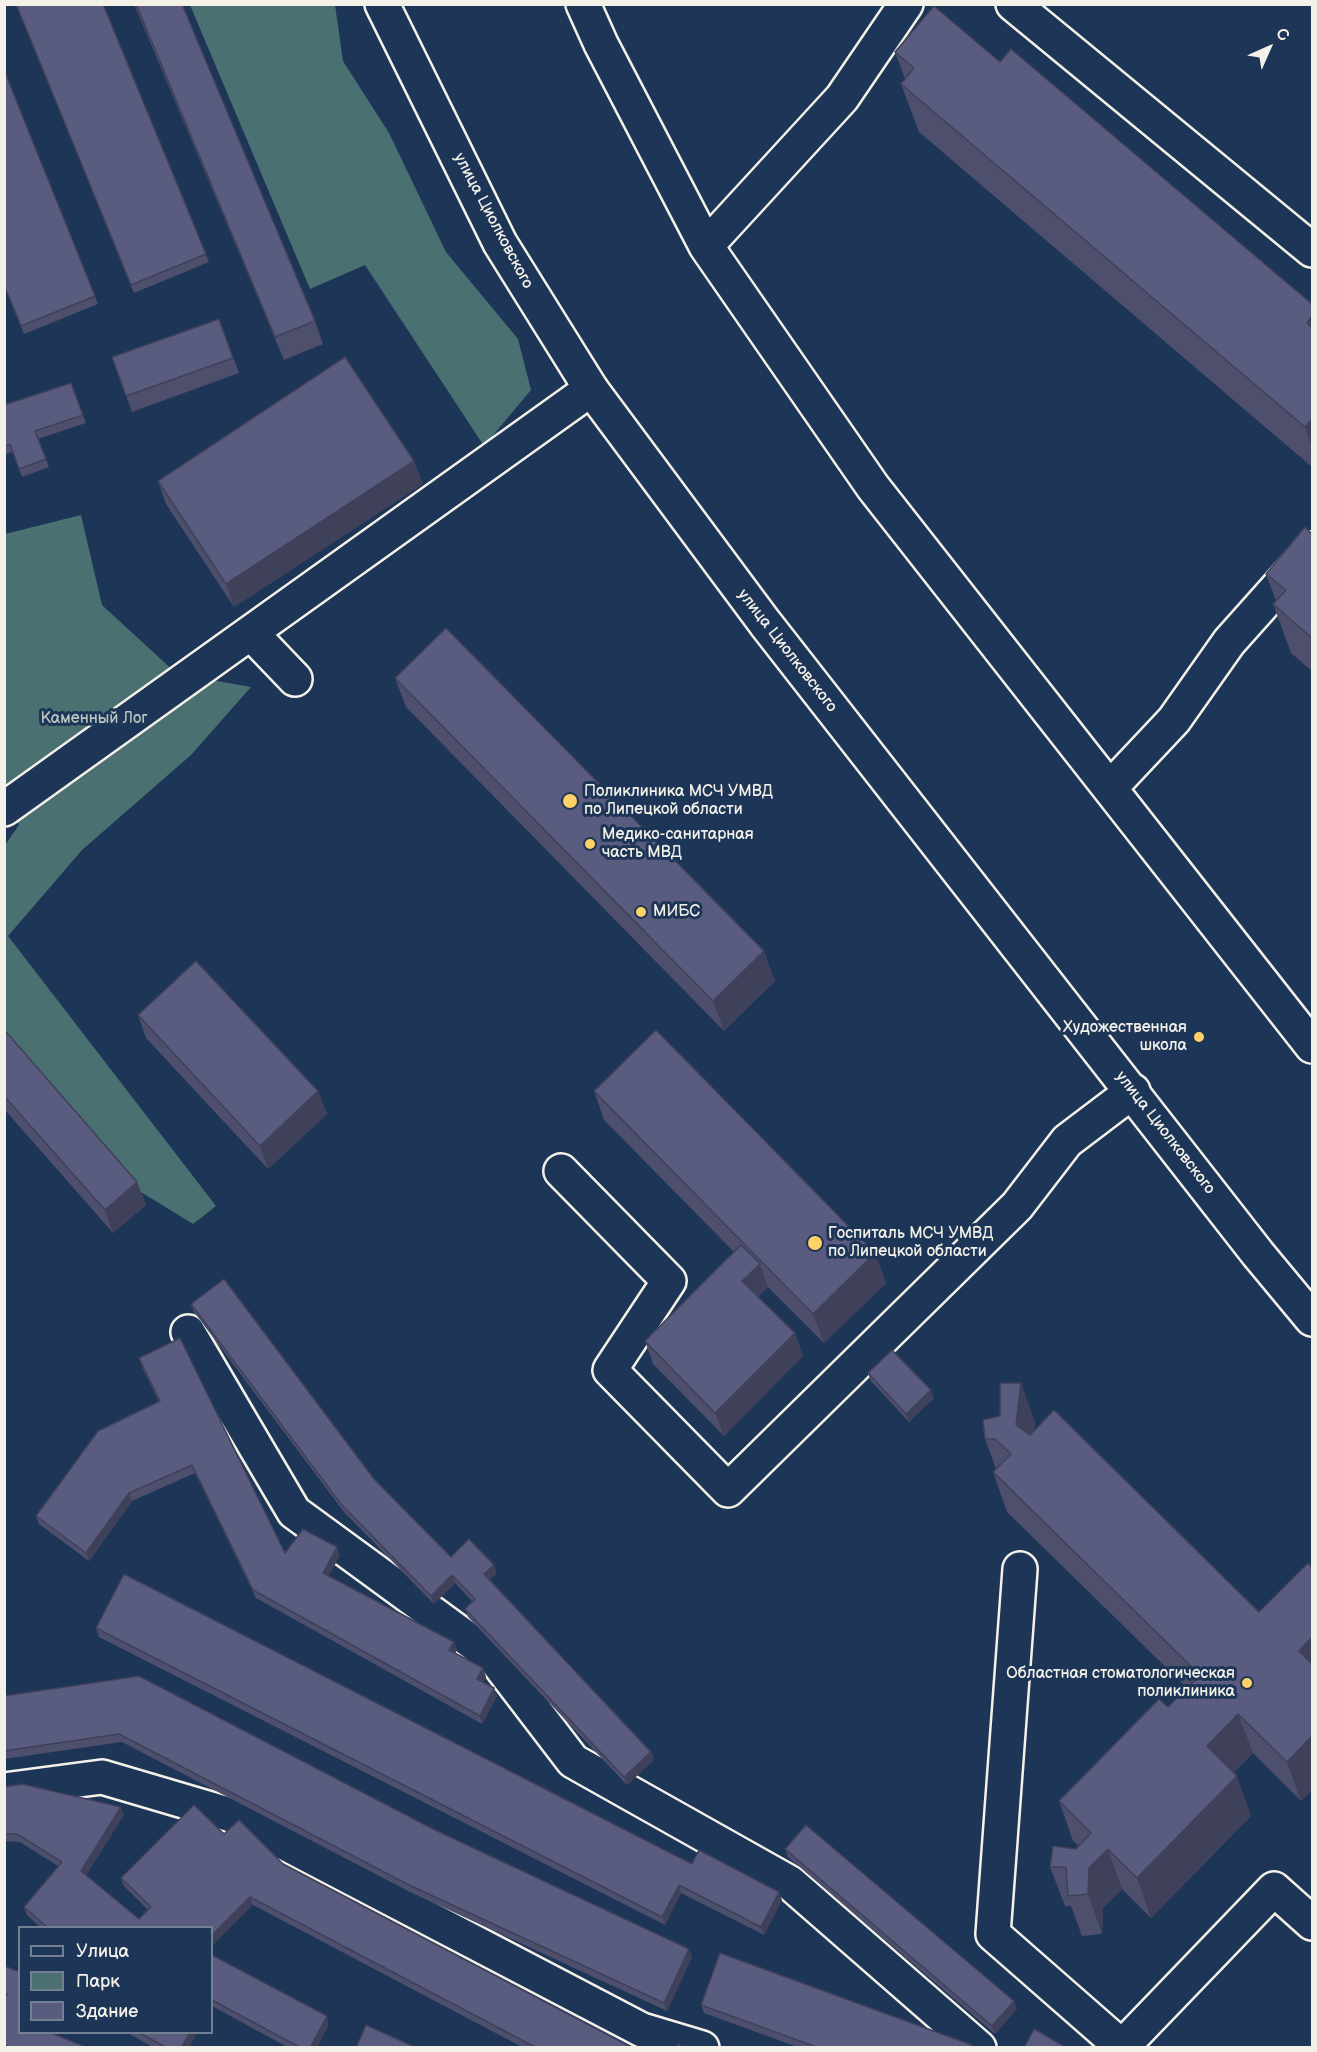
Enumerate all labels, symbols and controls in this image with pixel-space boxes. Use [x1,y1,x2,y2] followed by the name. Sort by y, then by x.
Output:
[1239,18,1299,78] north arrow
[1271,24,1293,46] text: С
[449,150,537,292] street label: улица Циолковского
[733,586,841,716] street label: улица Циолковского
[40,709,148,729] park label: Каменный Лог
[584,782,773,820] place label: Поликлиника МСЧ УМВД по Липецкой области
[561,792,579,810] marker: Поликлиника МСЧ УМВД по Липецкой области
[602,825,754,863] place label: Медико-санитарная часть МВД
[583,837,597,851] marker: Медико-санитарная часть МВД
[653,902,700,922] place label: МИБС
[634,905,648,919] marker: МИБС
[1063,1018,1187,1056] place label: Художественная школа
[1192,1030,1206,1044] marker: Художественная школа
[1111,1068,1219,1198] street label: улица Циолковского
[828,1224,994,1262] place label: Госпиталь МСЧ УМВД по Липецкой области
[806,1234,824,1252] marker: Госпиталь МСЧ УМВД по Липецкой области
[1006,1664,1235,1702] place label: Областная стоматологическая поликлиника
[1240,1676,1254,1690] marker: Областная стоматологическая поликлиника
[18,1926,213,2034] legend
[76,1941,129,1962] text: Улица
[76,1971,120,1992] text: Парк
[76,2001,138,2022] text: Здание

